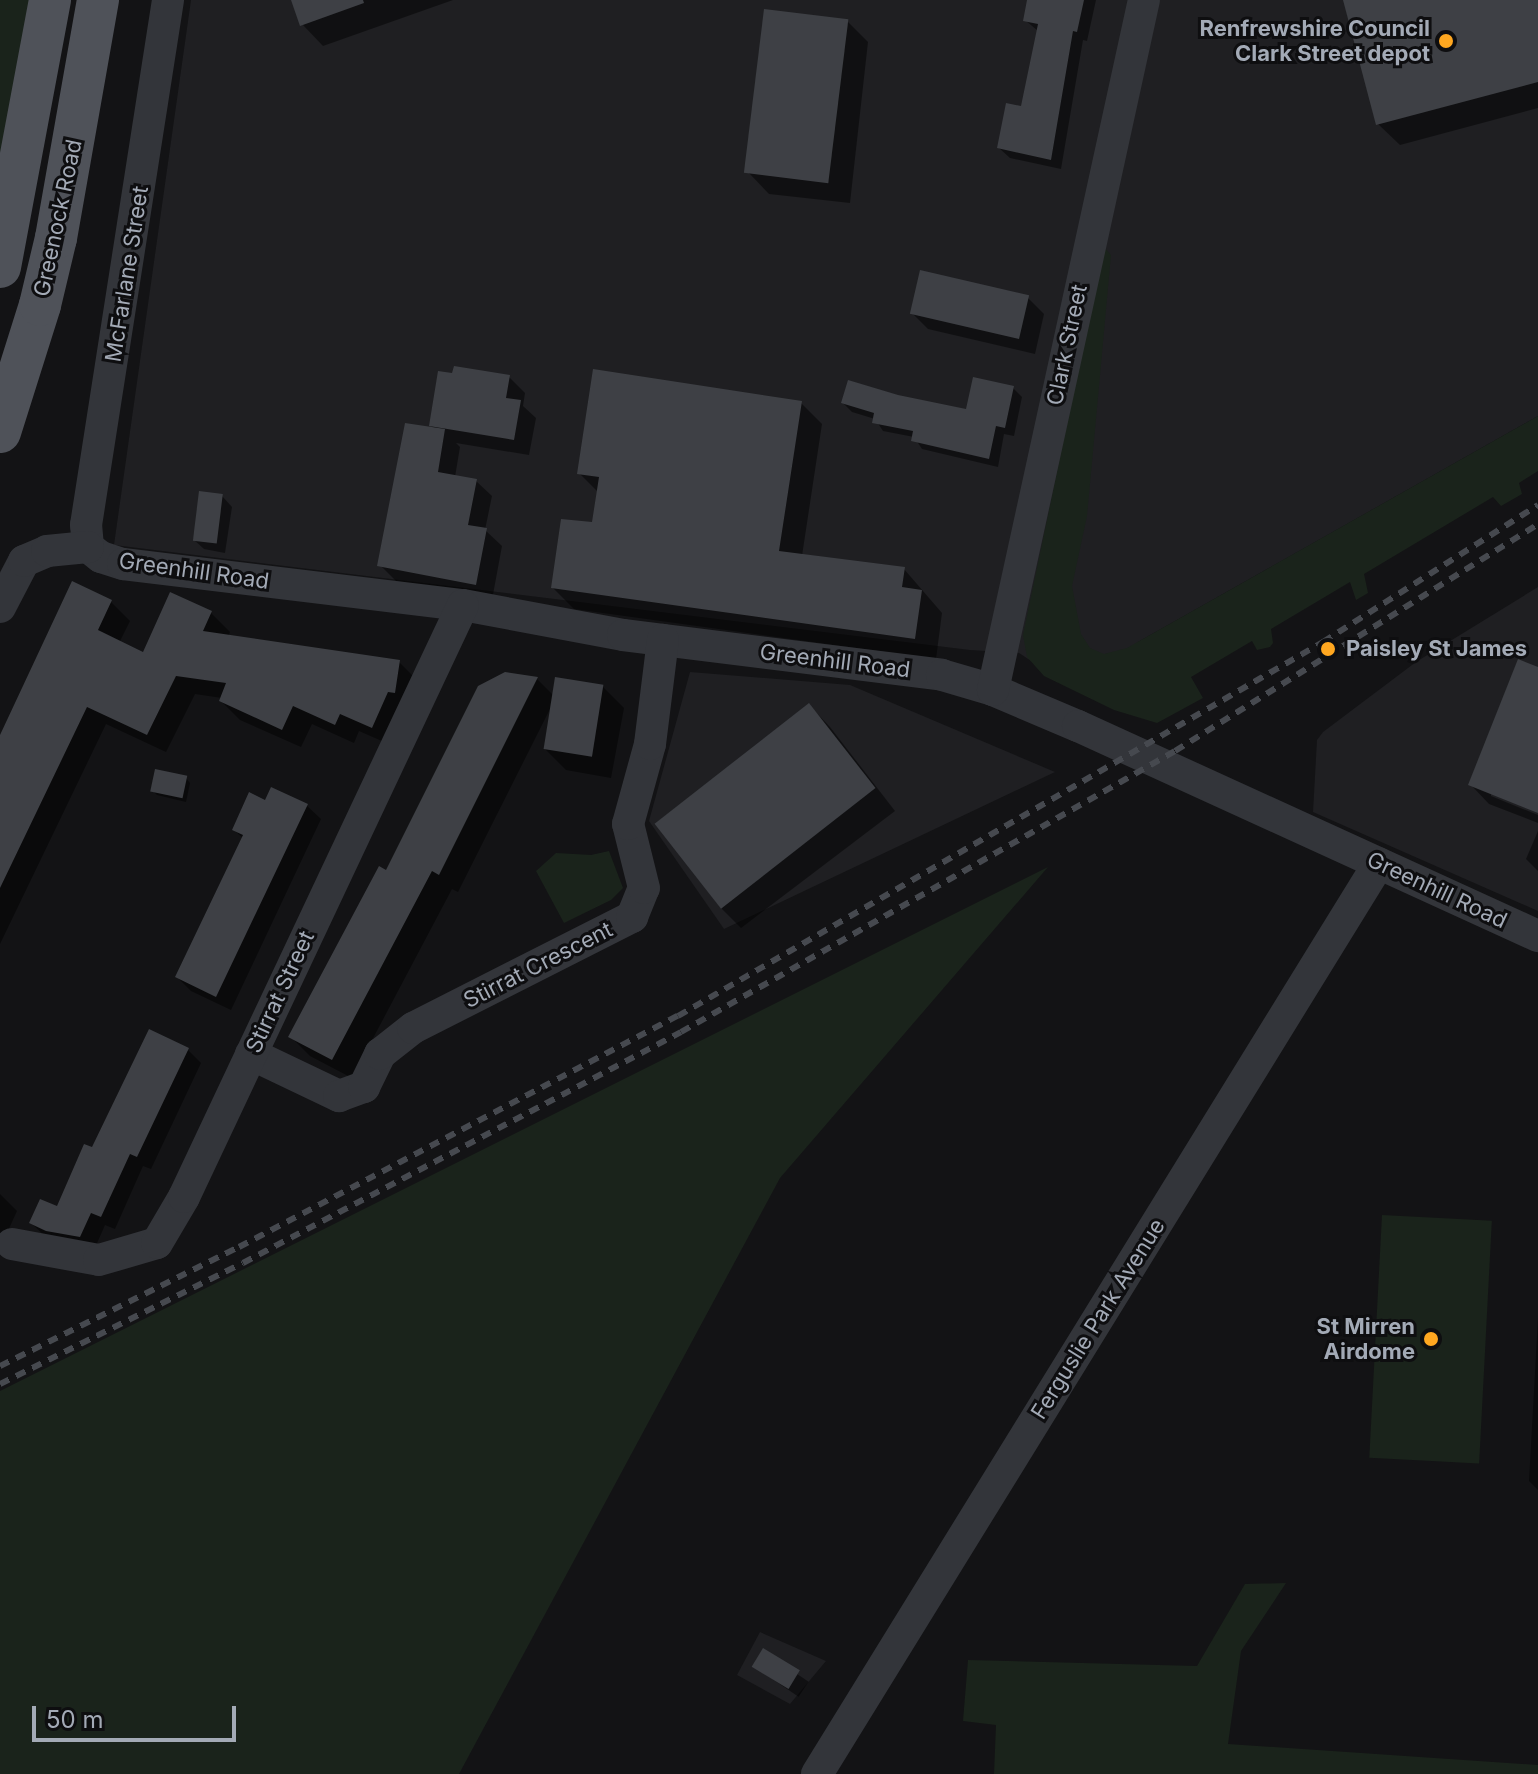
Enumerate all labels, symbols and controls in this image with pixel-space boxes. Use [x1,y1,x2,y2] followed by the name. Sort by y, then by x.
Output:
[1200,15,1430,66] place label: Renfrewshire Council Clark Street depot
[1437,32,1455,50] marker: Renfrewshire Council Clark Street depot
[28,137,88,299] street label: Greenock Road
[100,184,154,364] street label: McFarlane Street
[1041,282,1093,408] street label: Clark Street
[117,547,271,595] street label: Greenhill Road
[1346,636,1527,662] place label: Paisley St James
[1317,638,1339,660] marker: Paisley St James
[758,639,912,683] street label: Greenhill Road
[1363,846,1511,934] street label: Greenhill Road
[459,916,617,1014] street label: Stirrat Crescent
[240,927,320,1057] street label: Stirrat Street
[1026,1214,1170,1424] street label: Ferguslie Park Avenue
[1317,1313,1415,1364] place label: St Mirren Airdome
[1422,1330,1440,1348] marker: St Mirren Airdome
[36,1690,240,1740] scale bar
[46,1705,104,1734] text: 50 m

